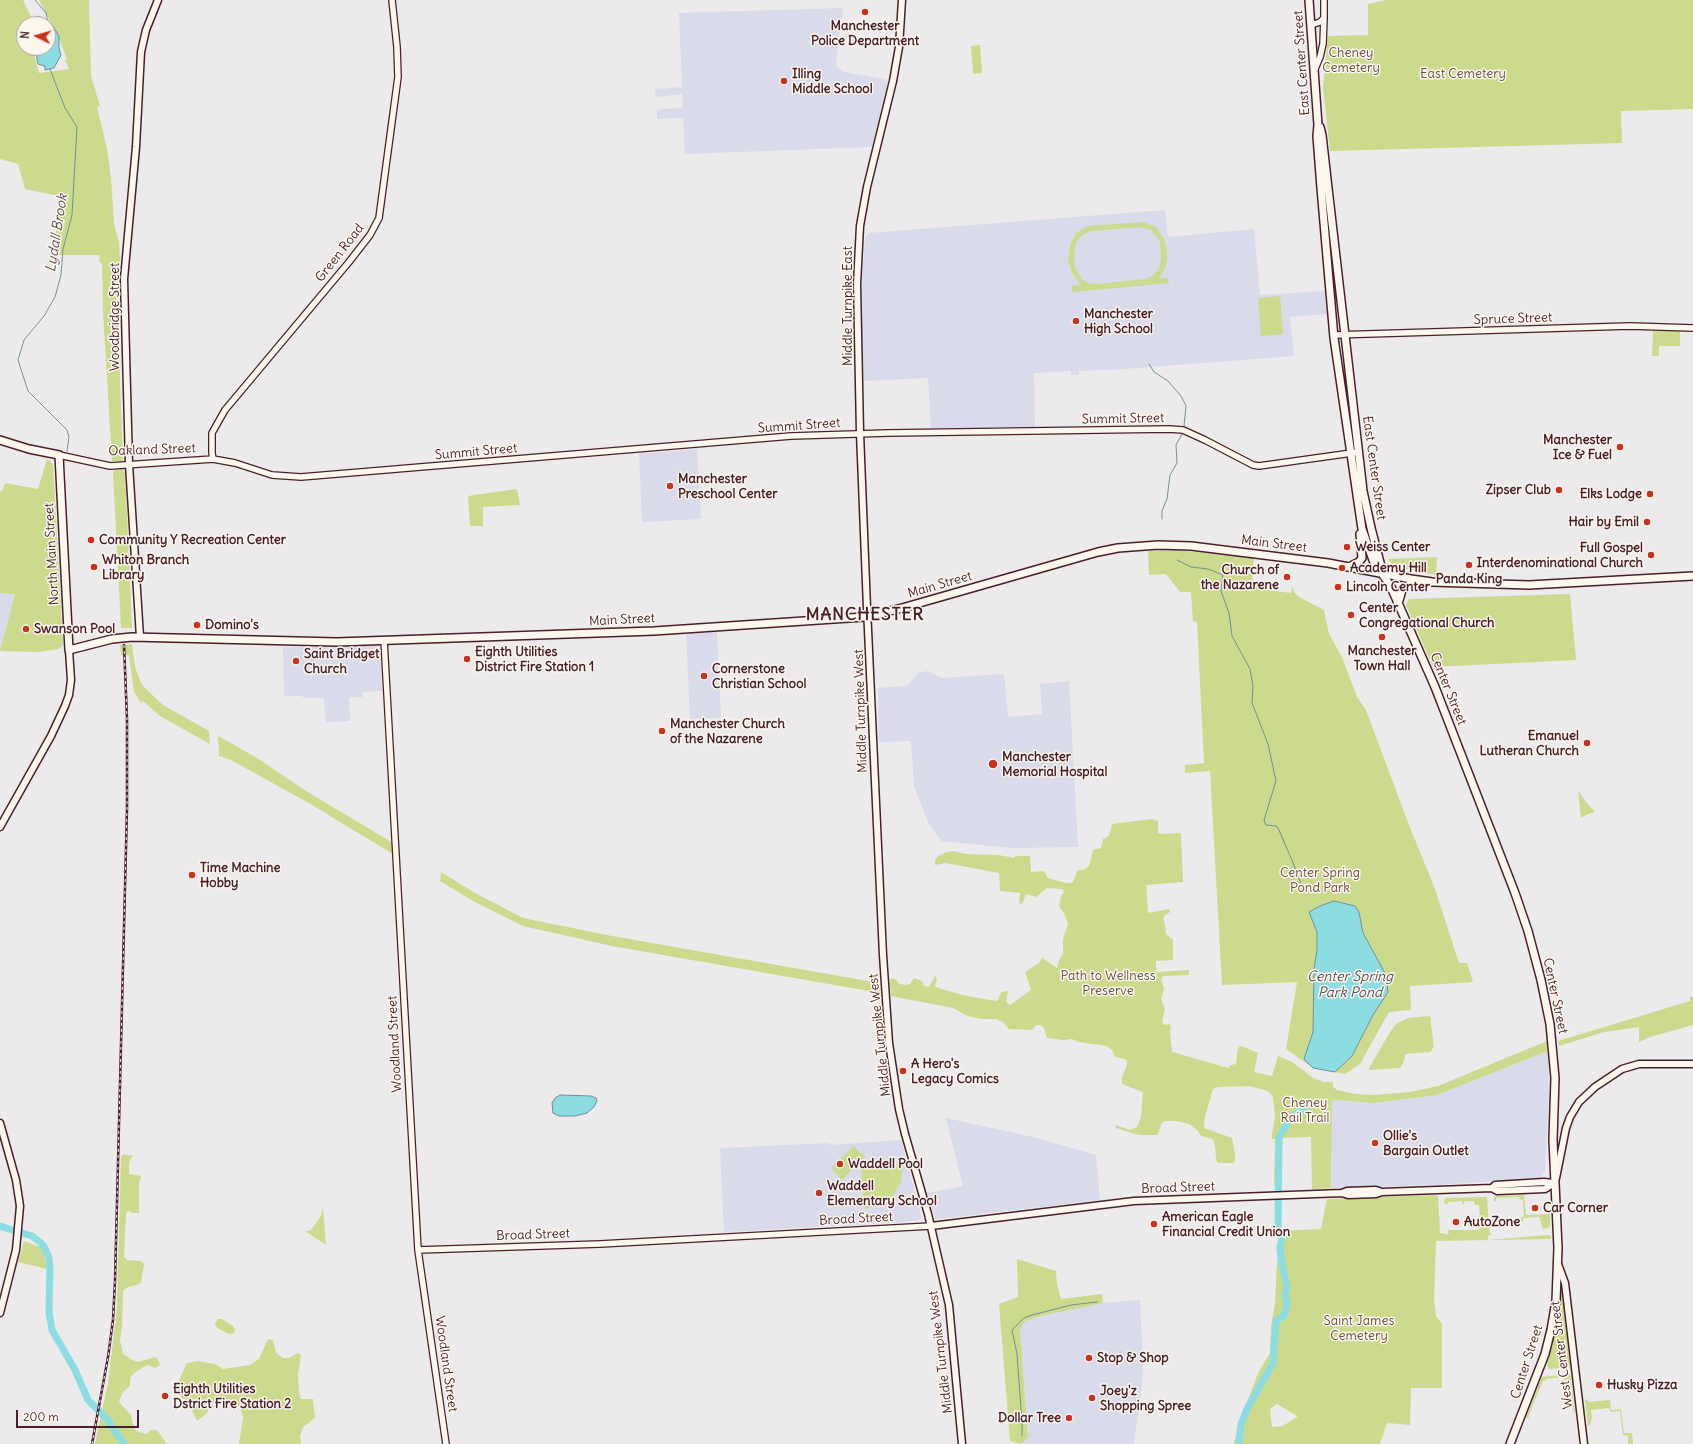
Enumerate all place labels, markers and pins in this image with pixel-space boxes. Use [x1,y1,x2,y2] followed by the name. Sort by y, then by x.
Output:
[860,7,870,17] marker: Manchester Police Department
[811,18,919,49] place label: Manchester Police Department
[792,66,873,97] place label: Illing Middle School
[779,76,789,86] marker: Illing Middle School
[1084,306,1153,337] place label: Manchester High School
[1071,316,1081,326] marker: Manchester High School
[1543,432,1612,463] place label: Manchester Ice & Fuel
[1615,442,1625,452] marker: Manchester Ice & Fuel
[678,471,778,502] place label: Manchester Preschool Center
[665,481,675,491] marker: Manchester Preschool Center
[1486,482,1551,498] place label: Zipser Club
[1554,485,1564,495] marker: Zipser Club
[1580,486,1642,502] place label: Elks Lodge
[1645,489,1655,499] marker: Elks Lodge
[1568,514,1639,530] place label: Hair by Emil
[1642,517,1652,527] marker: Hair by Emil
[99,532,286,548] place label: Community Y Recreation Center
[86,535,96,545] marker: Community Y Recreation Center
[1355,539,1430,555] place label: Weiss Center
[1476,540,1643,571] place label: Full Gospel Interdenominational Church
[1342,542,1352,552] marker: Weiss Center
[1646,550,1656,560] marker: Full Gospel Interdenominational Church
[102,552,189,583] place label: Whiton Branch Library
[1350,560,1427,576] place label: Academy Hill
[1464,560,1474,570] marker: Panda King
[89,562,99,572] marker: Whiton Branch Library
[1201,562,1279,593] place label: Church of the Nazarene
[1337,563,1347,573] marker: Academy Hill
[1436,571,1502,587] place label: Panda King
[1282,572,1292,582] marker: Church of the Nazarene
[1346,579,1430,595] place label: Lincoln Center
[1333,582,1343,592] marker: Lincoln Center
[1359,600,1495,631] place label: Center Congregational Church
[1346,610,1356,620] marker: Center Congregational Church
[205,617,259,633] place label: Domino's
[192,620,202,630] marker: Domino's
[34,621,115,637] place label: Swanson Pool
[21,624,31,634] marker: Swanson Pool
[1377,632,1387,642] marker: Manchester Town Hall
[1348,643,1416,674] place label: Manchester Town Hall
[475,644,594,675] place label: Eighth Utilities District Fire Station 1
[304,646,379,677] place label: Saint Bridget Church
[462,654,472,664] marker: Eighth Utilities District Fire Station 1
[291,656,301,666] marker: Saint Bridget Church
[712,661,806,692] place label: Cornerstone Christian School
[699,671,709,681] marker: Cornerstone Christian School
[670,716,785,747] place label: Manchester Church of the Nazarene
[657,726,667,736] marker: Manchester Church of the Nazarene
[1480,728,1579,759] place label: Emanuel Lutheran Church
[1582,738,1592,748] marker: Emanuel Lutheran Church
[1002,749,1107,780] place label: Manchester Memorial Hospital
[987,758,999,770] marker: Manchester Memorial Hospital
[200,860,281,891] place label: Time Machine Hobby
[187,870,197,880] marker: Time Machine Hobby
[911,1056,999,1087] place label: A Hero's Legacy Comics
[898,1066,908,1076] marker: A Hero's Legacy Comics
[1383,1128,1469,1159] place label: Ollie's Bargain Outlet
[1370,1138,1380,1148] marker: Ollie's Bargain Outlet
[848,1156,923,1172] place label: Waddell Pool
[835,1159,845,1169] marker: Waddell Pool
[827,1178,937,1209] place label: Waddell Elementary School
[814,1188,824,1198] marker: Waddell Elementary School
[1543,1200,1608,1216] place label: Car Corner
[1530,1203,1540,1213] marker: Car Corner
[1162,1209,1290,1240] place label: American Eagle Financial Credit Union
[1464,1214,1520,1230] place label: AutoZone
[1451,1217,1461,1227] marker: AutoZone
[1149,1219,1159,1229] marker: American Eagle Financial Credit Union
[1097,1350,1169,1366] place label: Stop & Shop
[1084,1353,1094,1363] marker: Stop & Shop
[1607,1377,1677,1393] place label: Husky Pizza
[1594,1380,1604,1390] marker: Husky Pizza
[173,1381,291,1412] place label: Eighth Utilities Dstrict Fire Station 2
[1100,1383,1191,1414] place label: Joey'z Shopping Spree
[160,1391,170,1401] marker: Eighth Utilities Dstrict Fire Station 2
[1087,1393,1097,1403] marker: Joey'z Shopping Spree
[998,1410,1061,1426] place label: Dollar Tree
[1064,1413,1074,1423] marker: Dollar Tree

